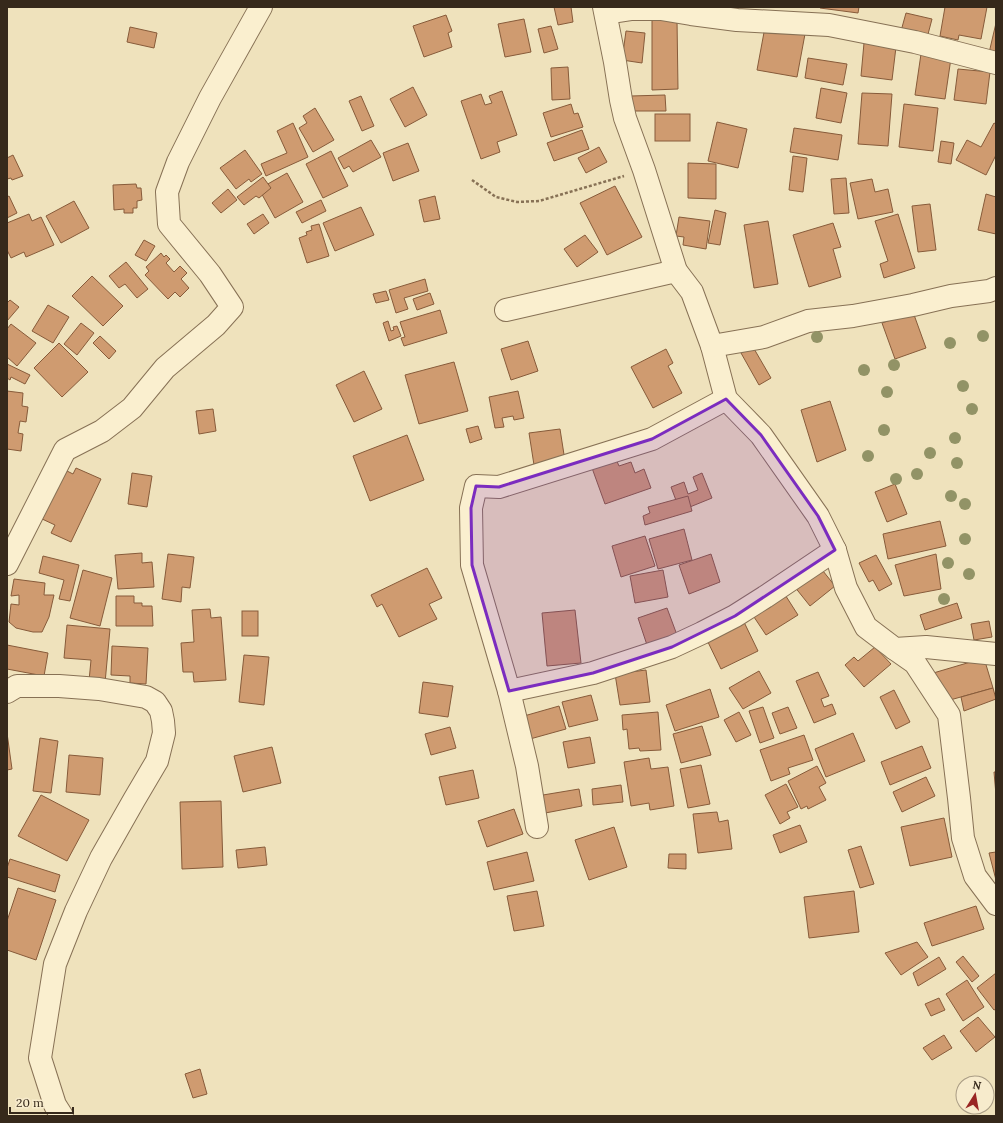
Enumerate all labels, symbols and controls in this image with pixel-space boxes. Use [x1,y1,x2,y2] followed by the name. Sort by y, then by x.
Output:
[955,1075,995,1115] north arrow
[971,1077,983,1093] text: N
[10,1089,73,1115] scale bar
[16,1095,44,1110] text: 20 m

